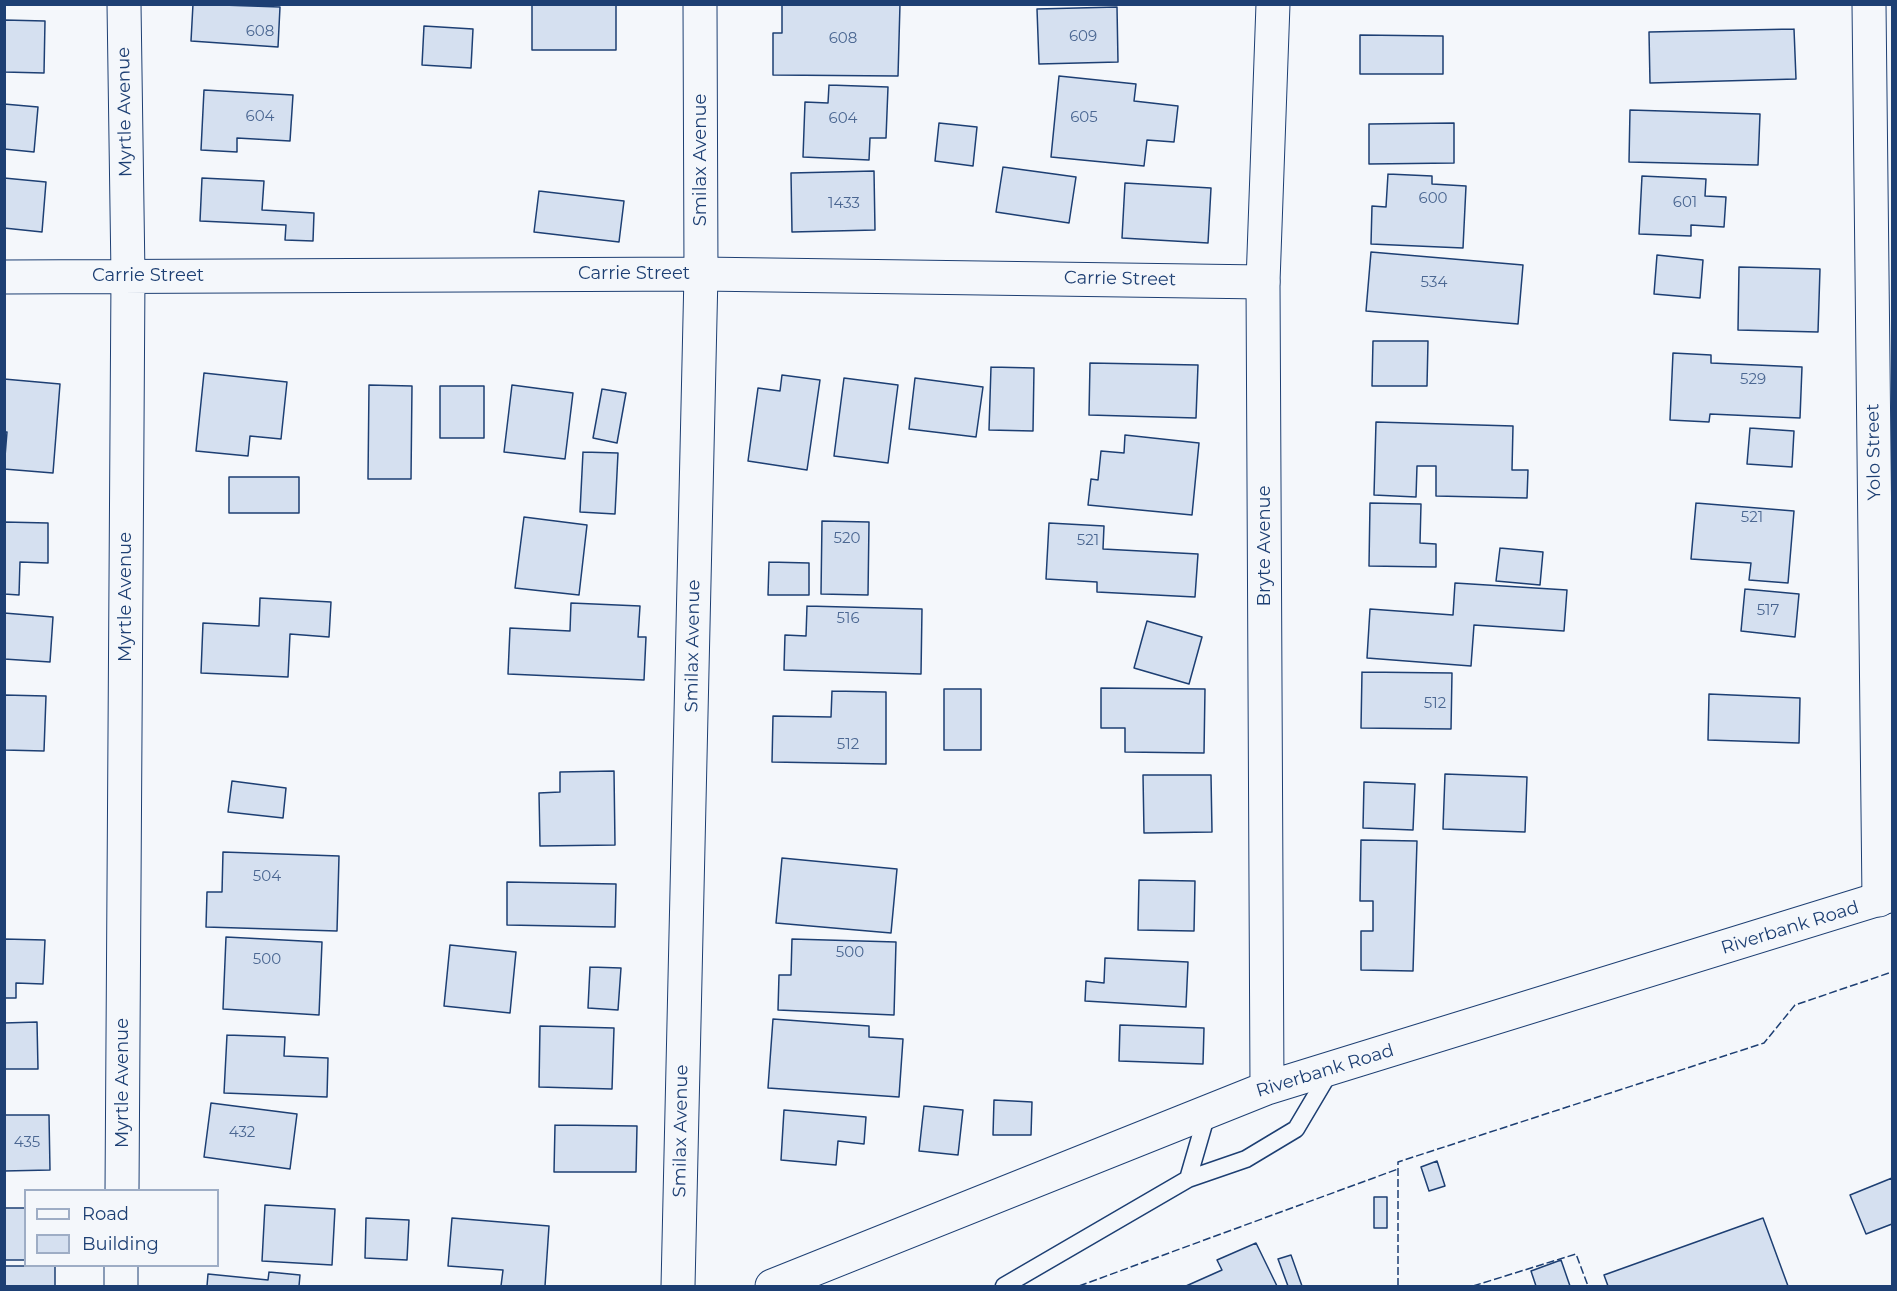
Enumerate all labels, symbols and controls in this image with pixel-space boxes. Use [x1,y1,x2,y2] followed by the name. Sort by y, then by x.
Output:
[246,23,274,41] house number: 608
[1069,28,1097,46] house number: 609
[829,30,857,48] house number: 608
[113,47,137,177] street label: Myrtle Avenue
[690,94,712,226] street label: Smilax Avenue
[246,108,274,126] house number: 604
[1070,109,1098,127] house number: 605
[829,110,857,128] house number: 604
[1419,190,1447,208] house number: 600
[1673,194,1697,212] house number: 601
[828,195,860,213] house number: 1433
[578,263,690,285] street label: Carrie Street
[92,265,204,287] street label: Carrie Street
[1064,267,1176,291] street label: Carrie Street
[1421,274,1447,292] house number: 534
[1740,371,1766,389] house number: 529
[1862,403,1886,501] street label: Yolo Street
[1254,485,1276,607] street label: Bryte Avenue
[1741,509,1763,527] house number: 521
[834,530,860,548] house number: 520
[115,532,137,662] street label: Myrtle Avenue
[1077,532,1099,550] house number: 521
[681,579,705,713] street label: Smilax Avenue
[1757,602,1779,620] house number: 517
[836,610,860,628] house number: 516
[1424,695,1446,713] house number: 512
[837,736,859,754] house number: 512
[253,868,281,886] house number: 504
[1719,897,1861,959] street label: Riverbank Road
[836,944,864,962] house number: 500
[253,951,281,969] house number: 500
[112,1018,134,1148] street label: Myrtle Avenue
[1254,1040,1396,1102] street label: Riverbank Road
[669,1064,693,1198] street label: Smilax Avenue
[229,1124,255,1142] house number: 432
[14,1134,40,1152] house number: 435
[24,1189,219,1267] legend
[82,1203,129,1225] text: Road
[82,1233,159,1255] text: Building

